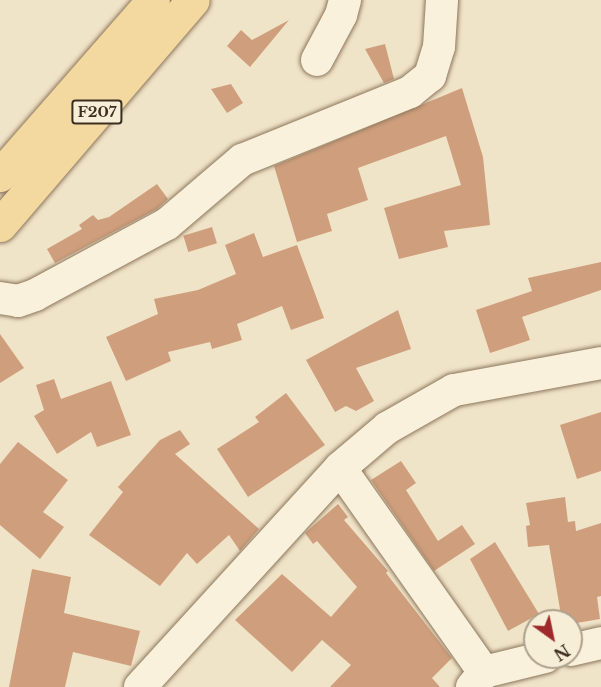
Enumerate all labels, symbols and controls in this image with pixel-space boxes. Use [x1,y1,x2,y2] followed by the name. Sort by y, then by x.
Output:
[70,100,124,124] road number: F207
[523,609,583,669] north arrow
[550,640,573,665] text: N

